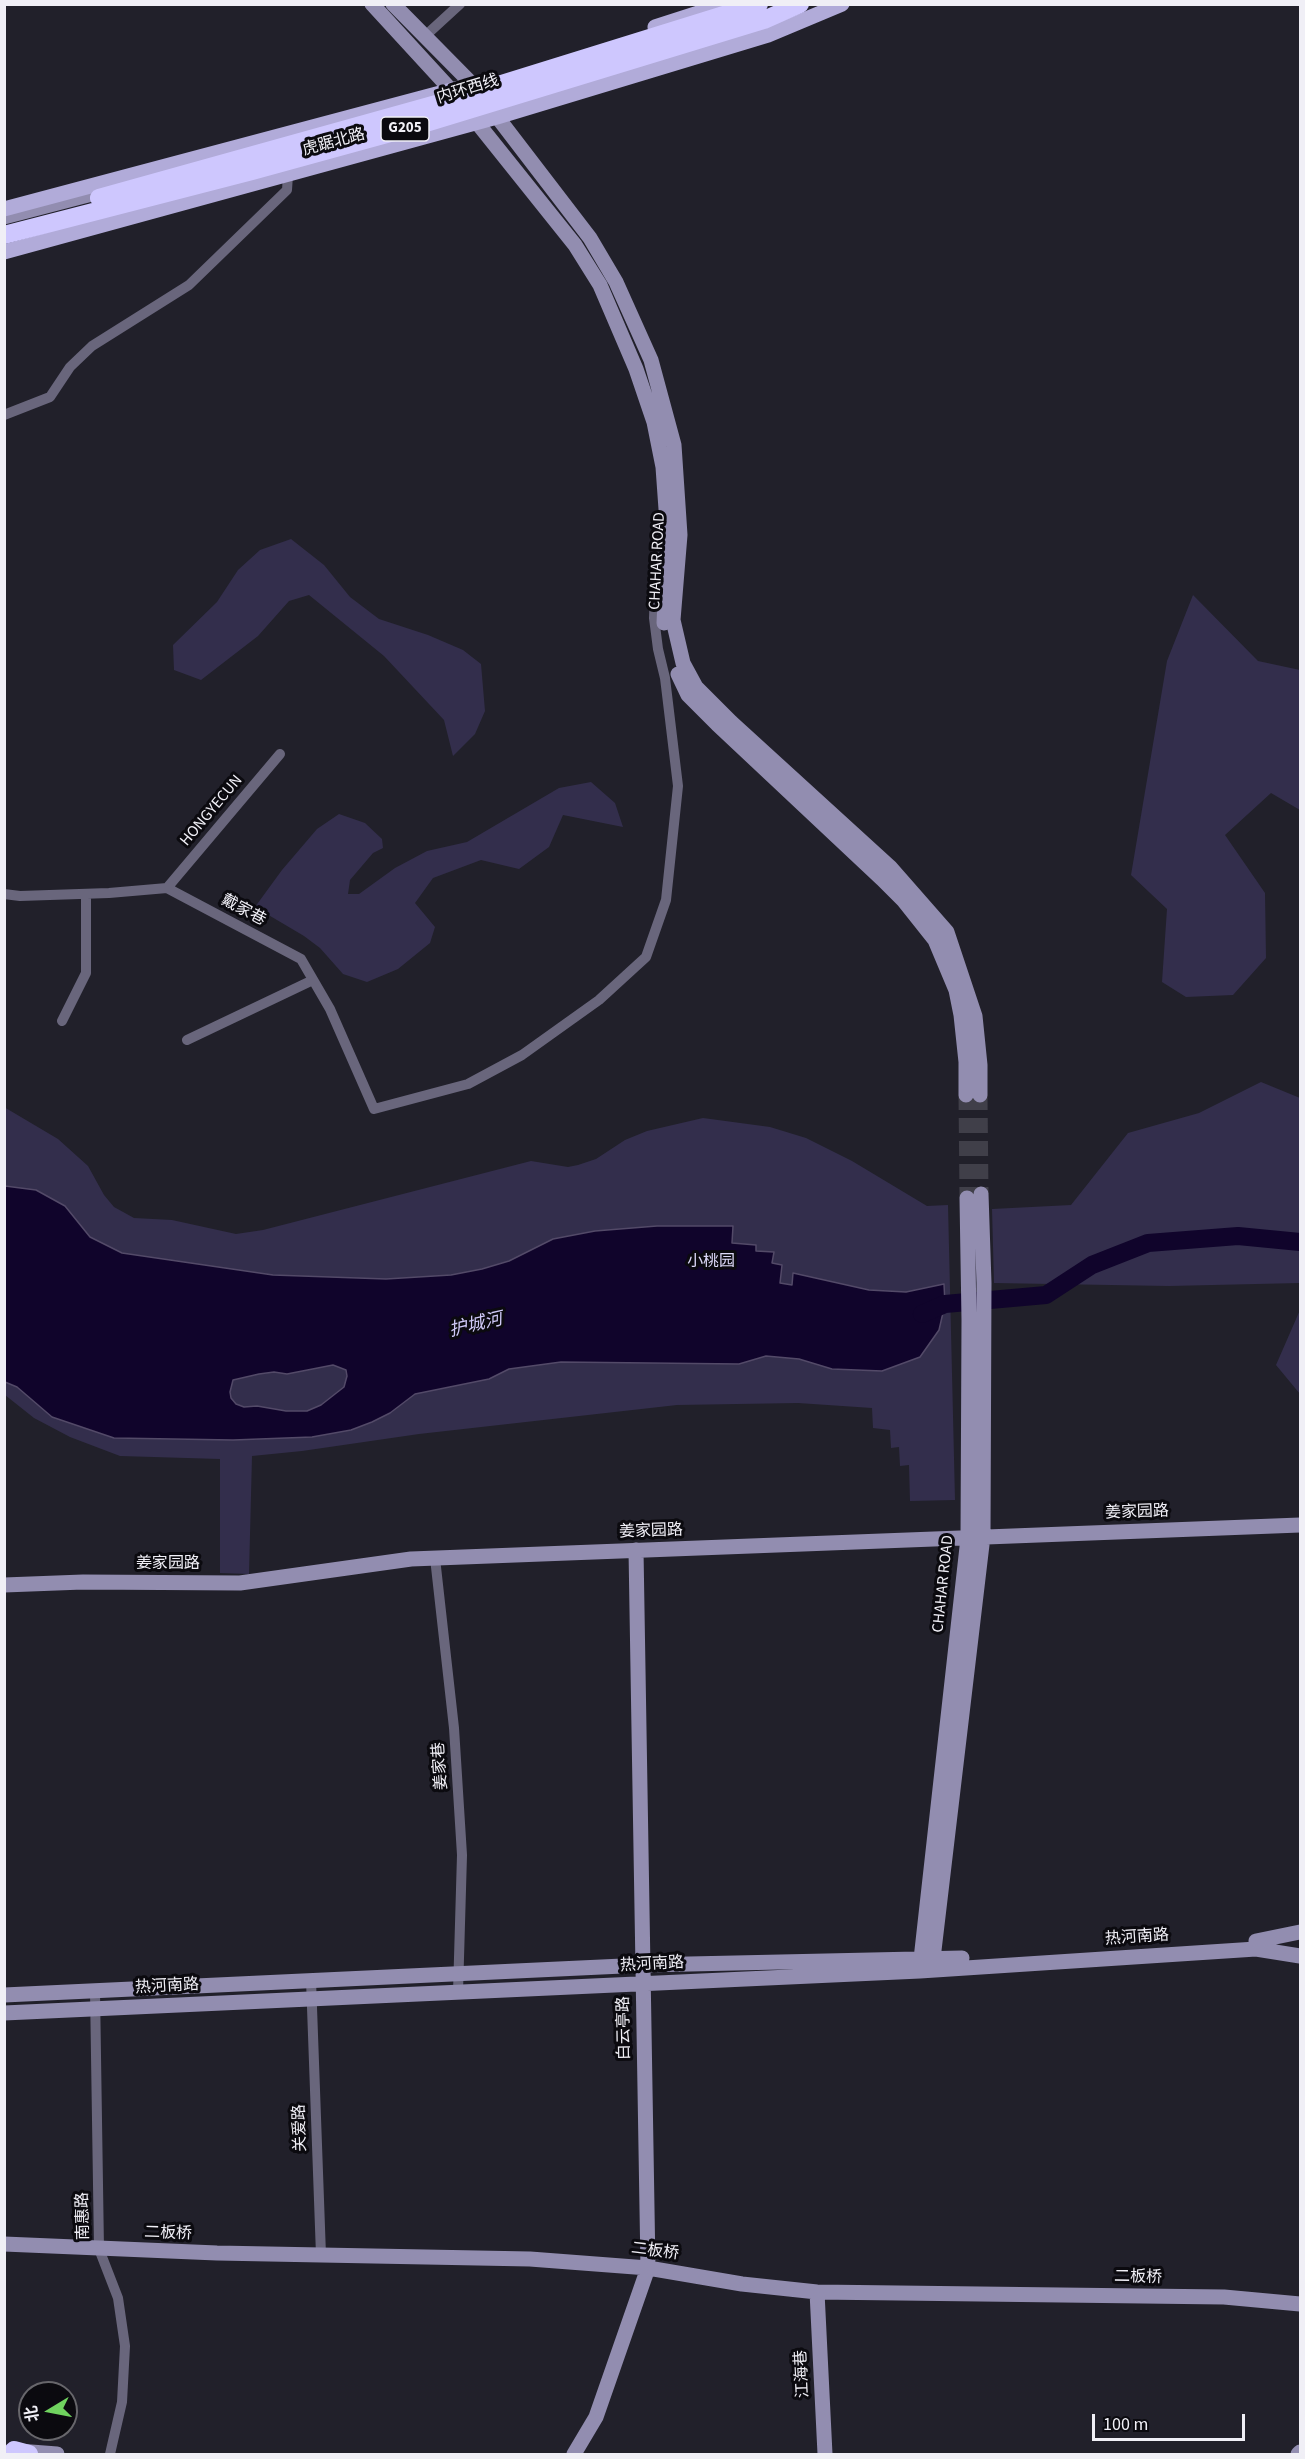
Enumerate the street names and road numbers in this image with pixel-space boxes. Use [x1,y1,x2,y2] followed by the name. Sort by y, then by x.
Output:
[435,71,501,109] street label: 内环西线
[381,117,429,141] road number: G205
[301,125,367,161] street label: 虎踞北路
[646,512,670,610] street label: CHAHAR ROAD
[177,772,247,850] street label: HONGYECUN
[217,891,269,931] street label: 戴家巷
[1105,1502,1169,1524] street label: 姜家园路
[619,1521,683,1543] street label: 姜家园路
[929,1534,959,1634] street label: CHAHAR ROAD
[136,1554,200,1574] street label: 姜家园路
[430,1741,452,1791] street label: 姜家巷
[1104,1926,1170,1950] street label: 热河南路
[620,1954,684,1976] street label: 热河南路
[135,1976,199,1998] street label: 热河南路
[615,1996,635,2060] street label: 白云亭路
[291,2104,311,2152] street label: 关爱路
[74,2192,94,2240] street label: 南惠路
[144,2224,192,2244] street label: 二板桥
[630,2240,680,2264] street label: 二板桥
[1114,2268,1162,2288] street label: 二板桥
[792,2350,814,2398] street label: 江海巷

